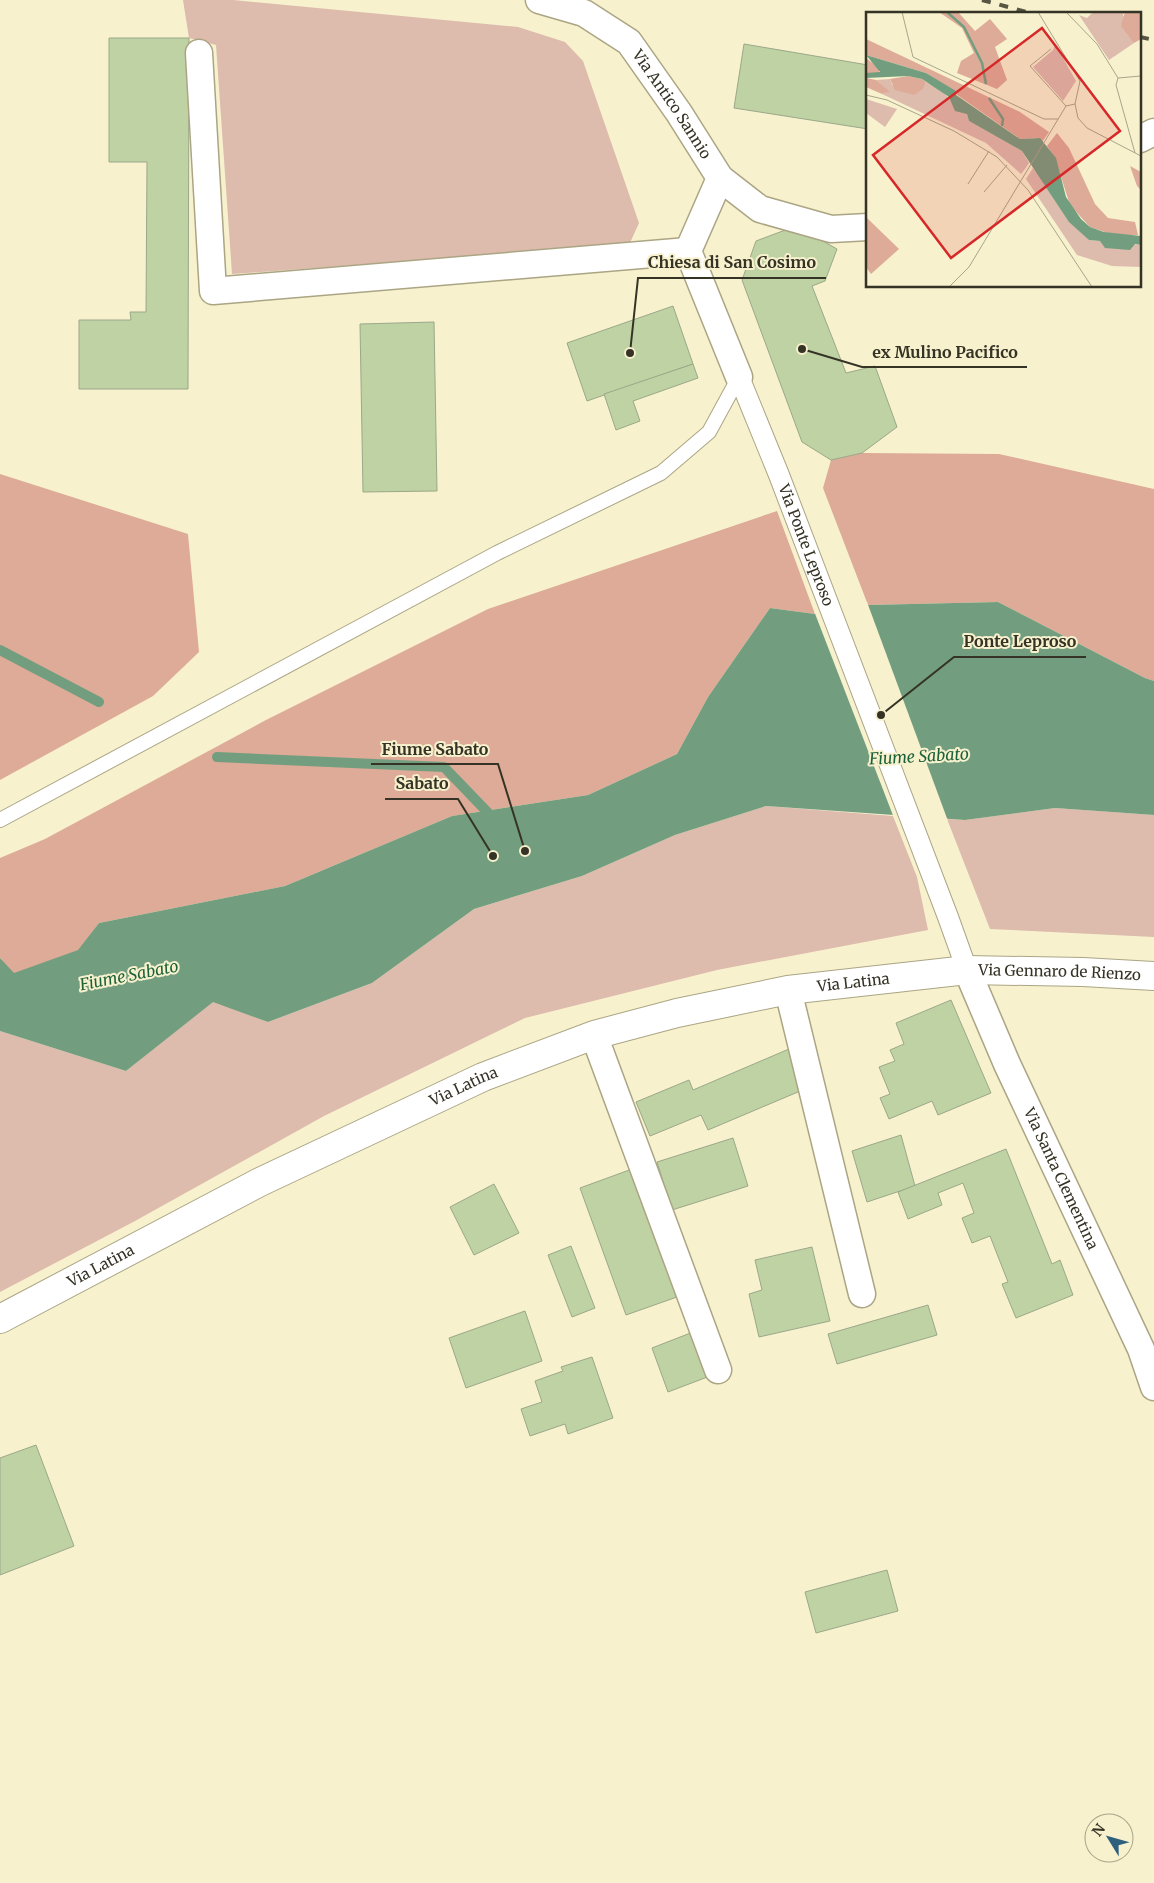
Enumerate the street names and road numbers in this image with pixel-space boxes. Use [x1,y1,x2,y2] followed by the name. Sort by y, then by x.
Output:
[628,45,716,163] street label: Via Antico Sannio
[774,480,838,609] street label: Via Ponte Leproso
[977,960,1142,984] street label: Via Gennaro de Rienzo
[815,969,891,996] street label: Via Latina
[426,1062,500,1110] street label: Via Latina
[1020,1104,1103,1252] street label: Via Santa Clementina
[63,1240,137,1291] street label: Via Latina

